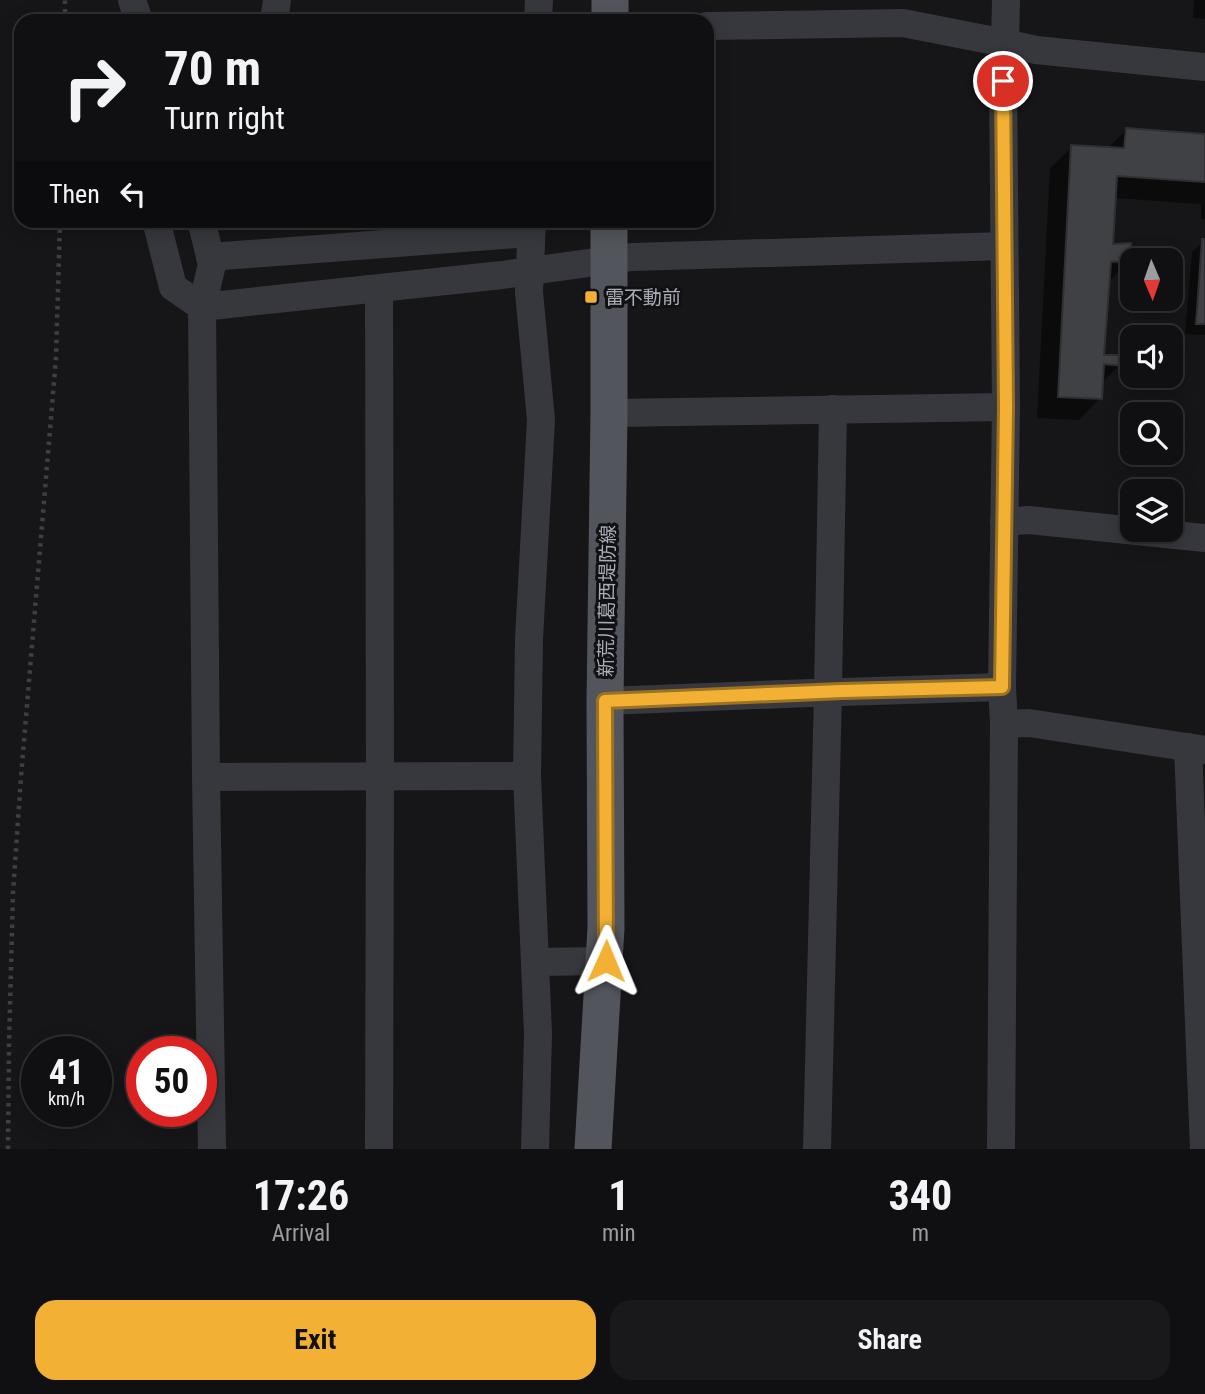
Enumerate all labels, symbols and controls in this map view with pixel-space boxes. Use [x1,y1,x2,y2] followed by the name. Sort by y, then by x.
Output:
[164,40,261,97] text: 70 m
[49,42,140,133] icon: right
[973,51,1033,111] pin
[984,62,1022,100] icon: arrive
[164,99,285,137] text: Turn right
[114,175,152,213] icon: left
[49,179,100,209] text: Then
[1120,248,1183,312] north arrow
[1120,248,1183,542] map controls
[605,286,681,309] place label: 雷不動前
[583,289,599,305] marker: 雷不動前
[1120,325,1183,388] button: sound
[1120,402,1183,465] button: search
[1120,479,1183,542] button: layers
[594,525,620,677] street label: 新荒川葛西堤防線
[569,924,643,998] position arrow
[126,1036,217,1127] speed limit sign: 50
[49,1052,84,1093] text: 41
[48,1088,85,1109] text: km/h
[253,1171,349,1220] text: 17:26
[608,1171,629,1220] text: 1
[888,1171,952,1220] text: 340
[272,1220,330,1247] text: Arrival
[602,1220,636,1247] text: min
[912,1220,929,1247] text: m
[35,1300,596,1380] button: Exit
[610,1300,1170,1380] button: Share

